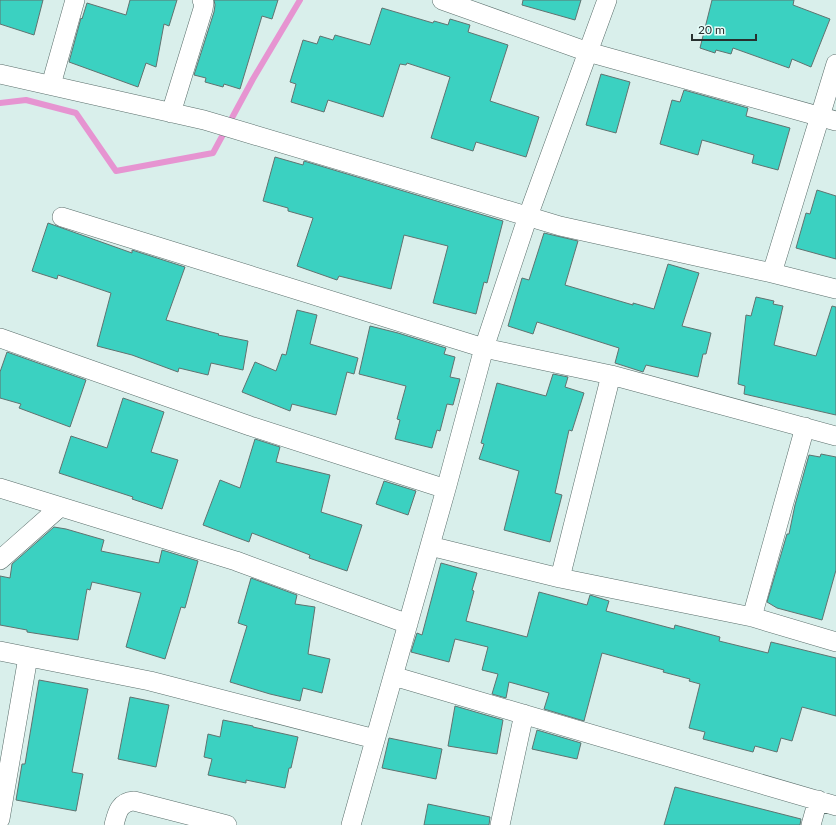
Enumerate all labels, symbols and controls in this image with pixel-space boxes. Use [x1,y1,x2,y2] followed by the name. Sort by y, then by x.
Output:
[692,16,756,42] scale bar
[698,22,725,37] text: 20 m

